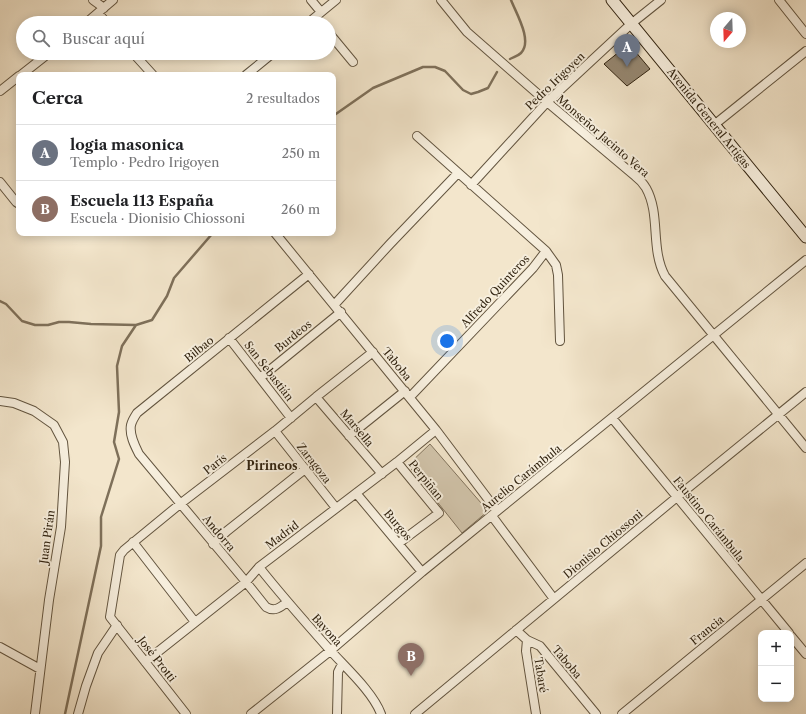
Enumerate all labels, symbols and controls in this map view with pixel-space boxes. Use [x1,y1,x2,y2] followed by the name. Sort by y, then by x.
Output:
[710,12,746,48] north arrow
[16,16,336,60] search box
[30,27,52,49] icon: search
[62,29,145,48] text: Buscar aquí
[614,34,640,67] pin: A
[522,49,588,113] street label: Pedro Irigoyen
[663,64,754,171] street label: Avenida General Artigas
[32,88,83,108] text: Cerca
[246,90,320,106] text: 2 resultados
[554,92,652,180] street label: Monseñor Jacinto Vera
[70,135,184,154] text: logia masonica
[40,145,50,161] text: A
[282,145,320,161] text: 250 m
[70,154,220,170] text: Templo · Pedro Irigoyen
[70,191,214,210] text: Escuela 113 España
[40,201,50,217] text: B
[281,201,320,217] text: 260 m
[70,210,245,226] text: Escuela · Dionisio Chiossoni
[457,251,533,331] street label: Alfredo Quinteros
[272,317,314,355] street label: Burdeos
[437,331,457,351] your location
[182,333,217,365] street label: Bilbao
[241,338,297,404] street label: San Sebastián
[379,345,415,384] street label: Taboba
[337,406,377,450] street label: Marsella
[294,440,334,486] street label: Zaragoza
[477,441,564,515] street label: Aurelio Carámbula
[201,450,230,477] street label: París
[406,457,446,503] street label: Perpiñan
[246,458,298,473] district label: Pirineos
[670,474,748,564] street label: Faustino Carámbula
[561,506,646,581] street label: Dionisio Chiossoni
[381,507,415,544] street label: Burgos
[36,509,58,567] street label: Juan Pirán
[199,511,238,554] street label: Andorra
[263,518,302,552] street label: Madrid
[309,611,345,649] street label: Bayona
[687,612,727,648] street label: Francia
[758,630,794,702] map controls
[758,630,794,666] button: +
[134,632,180,685] street label: José Protti
[398,643,424,676] pin: B
[549,643,585,682] street label: Taboba
[531,656,551,694] street label: Tabaré
[758,666,794,702] button: −

